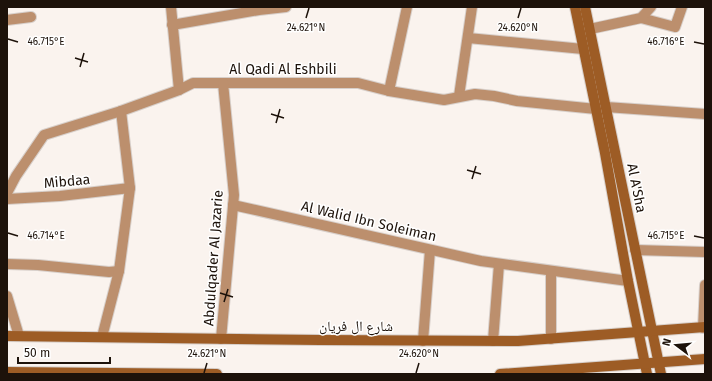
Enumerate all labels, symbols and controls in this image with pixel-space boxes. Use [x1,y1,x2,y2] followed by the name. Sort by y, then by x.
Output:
[287,22,325,34] text: 24.621°N
[498,22,538,34] text: 24.620°N
[27,36,65,48] text: 46.715°E
[647,36,685,48] text: 46.716°E
[229,61,337,78] street label: Al Qadi Al Eshbili
[623,162,650,214] street label: Al A'Sha
[43,171,91,192] street label: Mibdaa
[200,189,227,327] street label: Abdulqader Al Jazarie
[300,198,438,245] street label: Al Walid Ibn Soleiman
[27,230,65,242] text: 46.714°E
[647,230,685,242] text: 46.715°E
[319,318,393,336] street label: شارع ال فريان
[656,325,696,365] north arrow
[660,337,674,348] text: N
[18,339,110,365] scale bar
[24,346,50,360] text: 50 m
[188,348,226,360] text: 24.621°N
[399,348,439,360] text: 24.620°N

